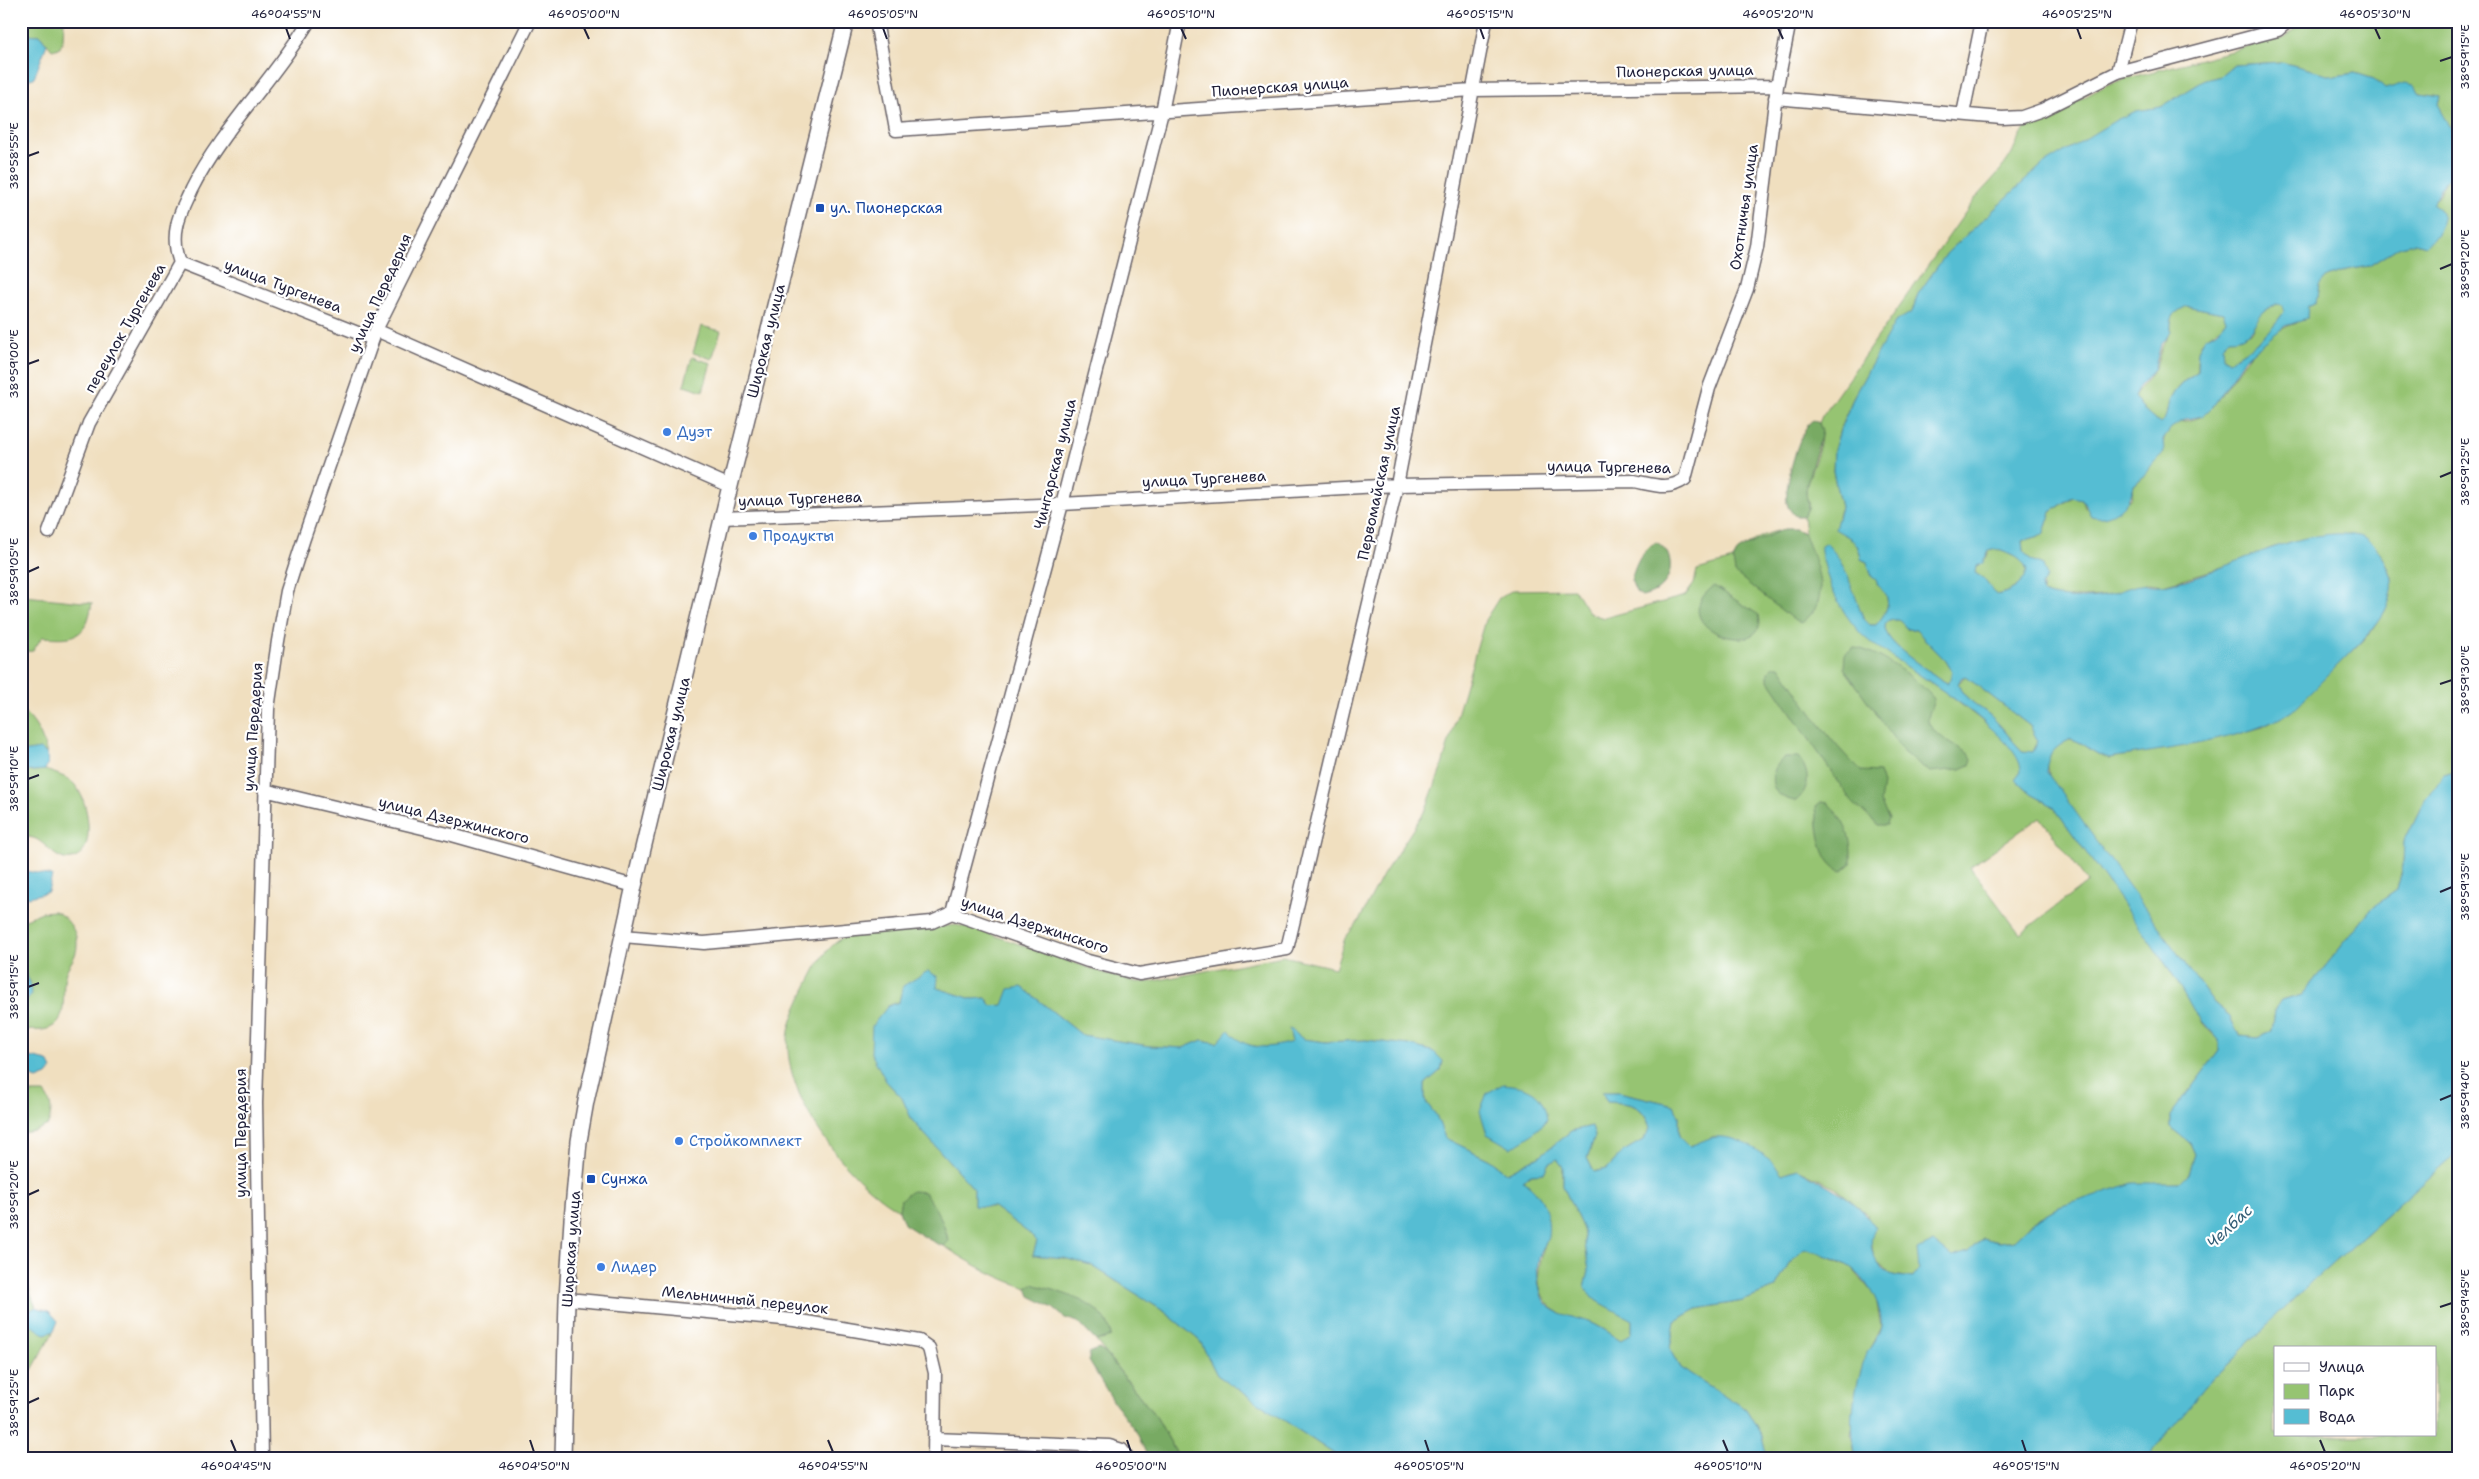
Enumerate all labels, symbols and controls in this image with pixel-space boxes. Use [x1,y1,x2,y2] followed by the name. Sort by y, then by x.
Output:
[251,6,321,22] text: 46°04'55"N
[548,6,620,22] text: 46°05'00"N
[848,6,918,22] text: 46°05'05"N
[1147,6,1215,22] text: 46°05'10"N
[1446,6,1514,22] text: 46°05'15"N
[1742,6,1814,22] text: 46°05'20"N
[2042,6,2112,22] text: 46°05'25"N
[2339,6,2411,22] text: 46°05'30"N
[2457,24,2473,90] text: 38°59'15"E
[1616,60,1754,82] street label: Пионерская улица
[1211,72,1350,102] street label: Пионерская улица
[6,122,22,190] text: 38°58'55"E
[1725,142,1763,271] street label: Охотничья улица
[830,198,943,218] place label: ул. Пионерская
[814,202,826,214] marker: ул. Пионерская
[2457,229,2473,299] text: 38°59'20"E
[344,230,416,356] street label: улица Передерия
[222,254,345,318] street label: улица Тургенева
[80,259,171,396] street label: переулок Тургенева
[742,281,790,400] street label: Широкая улица
[6,329,22,399] text: 38°59'00"E
[1029,396,1081,531] street label: Чингарская улица
[1353,403,1405,562] street label: Первомайская улица
[677,422,712,442] place label: Дуэт
[661,426,673,438] marker: Дуэт
[2457,438,2473,506] text: 38°59'25"E
[1547,456,1672,478] street label: улица Тургенева
[1142,466,1267,492] street label: улица Тургенева
[738,487,863,511] street label: улица Тургенева
[763,526,834,546] place label: Продукты
[747,530,759,542] marker: Продукты
[6,538,22,606] text: 38°59'05"E
[2457,645,2473,715] text: 38°59'30"E
[239,662,267,792] street label: улица Передерия
[647,674,695,793] street label: Широкая улица
[6,746,22,812] text: 38°59'10"E
[377,792,531,848] street label: улица Дзержинского
[2457,853,2473,921] text: 38°59'35"E
[958,892,1112,958] street label: улица Дзержинского
[6,954,22,1020] text: 38°59'15"E
[2457,1060,2473,1130] text: 38°59'40"E
[231,1068,251,1198] street label: улица Передерия
[689,1131,802,1151] place label: Стройкомплект
[673,1135,685,1147] marker: Стройкомплект
[6,1160,22,1230] text: 38°59'20"E
[601,1169,648,1189] place label: Сунжа
[585,1173,597,1185] marker: Сунжа
[557,1189,585,1308] street label: Широкая улица
[2202,1200,2257,1253] water label: Челбас
[611,1257,657,1277] place label: Лидер
[595,1261,607,1273] marker: Лидер
[2457,1269,2473,1337] text: 38°59'45"E
[661,1281,829,1319] street label: Мельничный переулок
[2274,1346,2436,1436] legend
[2319,1357,2365,1377] text: Улица
[6,1369,22,1437] text: 38°59'25"E
[2319,1381,2355,1401] text: Парк
[2319,1407,2356,1427] text: Вода
[201,1458,271,1474] text: 46°04'45"N
[498,1458,570,1474] text: 46°04'50"N
[798,1458,868,1474] text: 46°04'55"N
[1095,1458,1167,1474] text: 46°05'00"N
[1394,1458,1464,1474] text: 46°05'05"N
[1694,1458,1762,1474] text: 46°05'10"N
[1992,1458,2060,1474] text: 46°05'15"N
[2289,1458,2361,1474] text: 46°05'20"N

